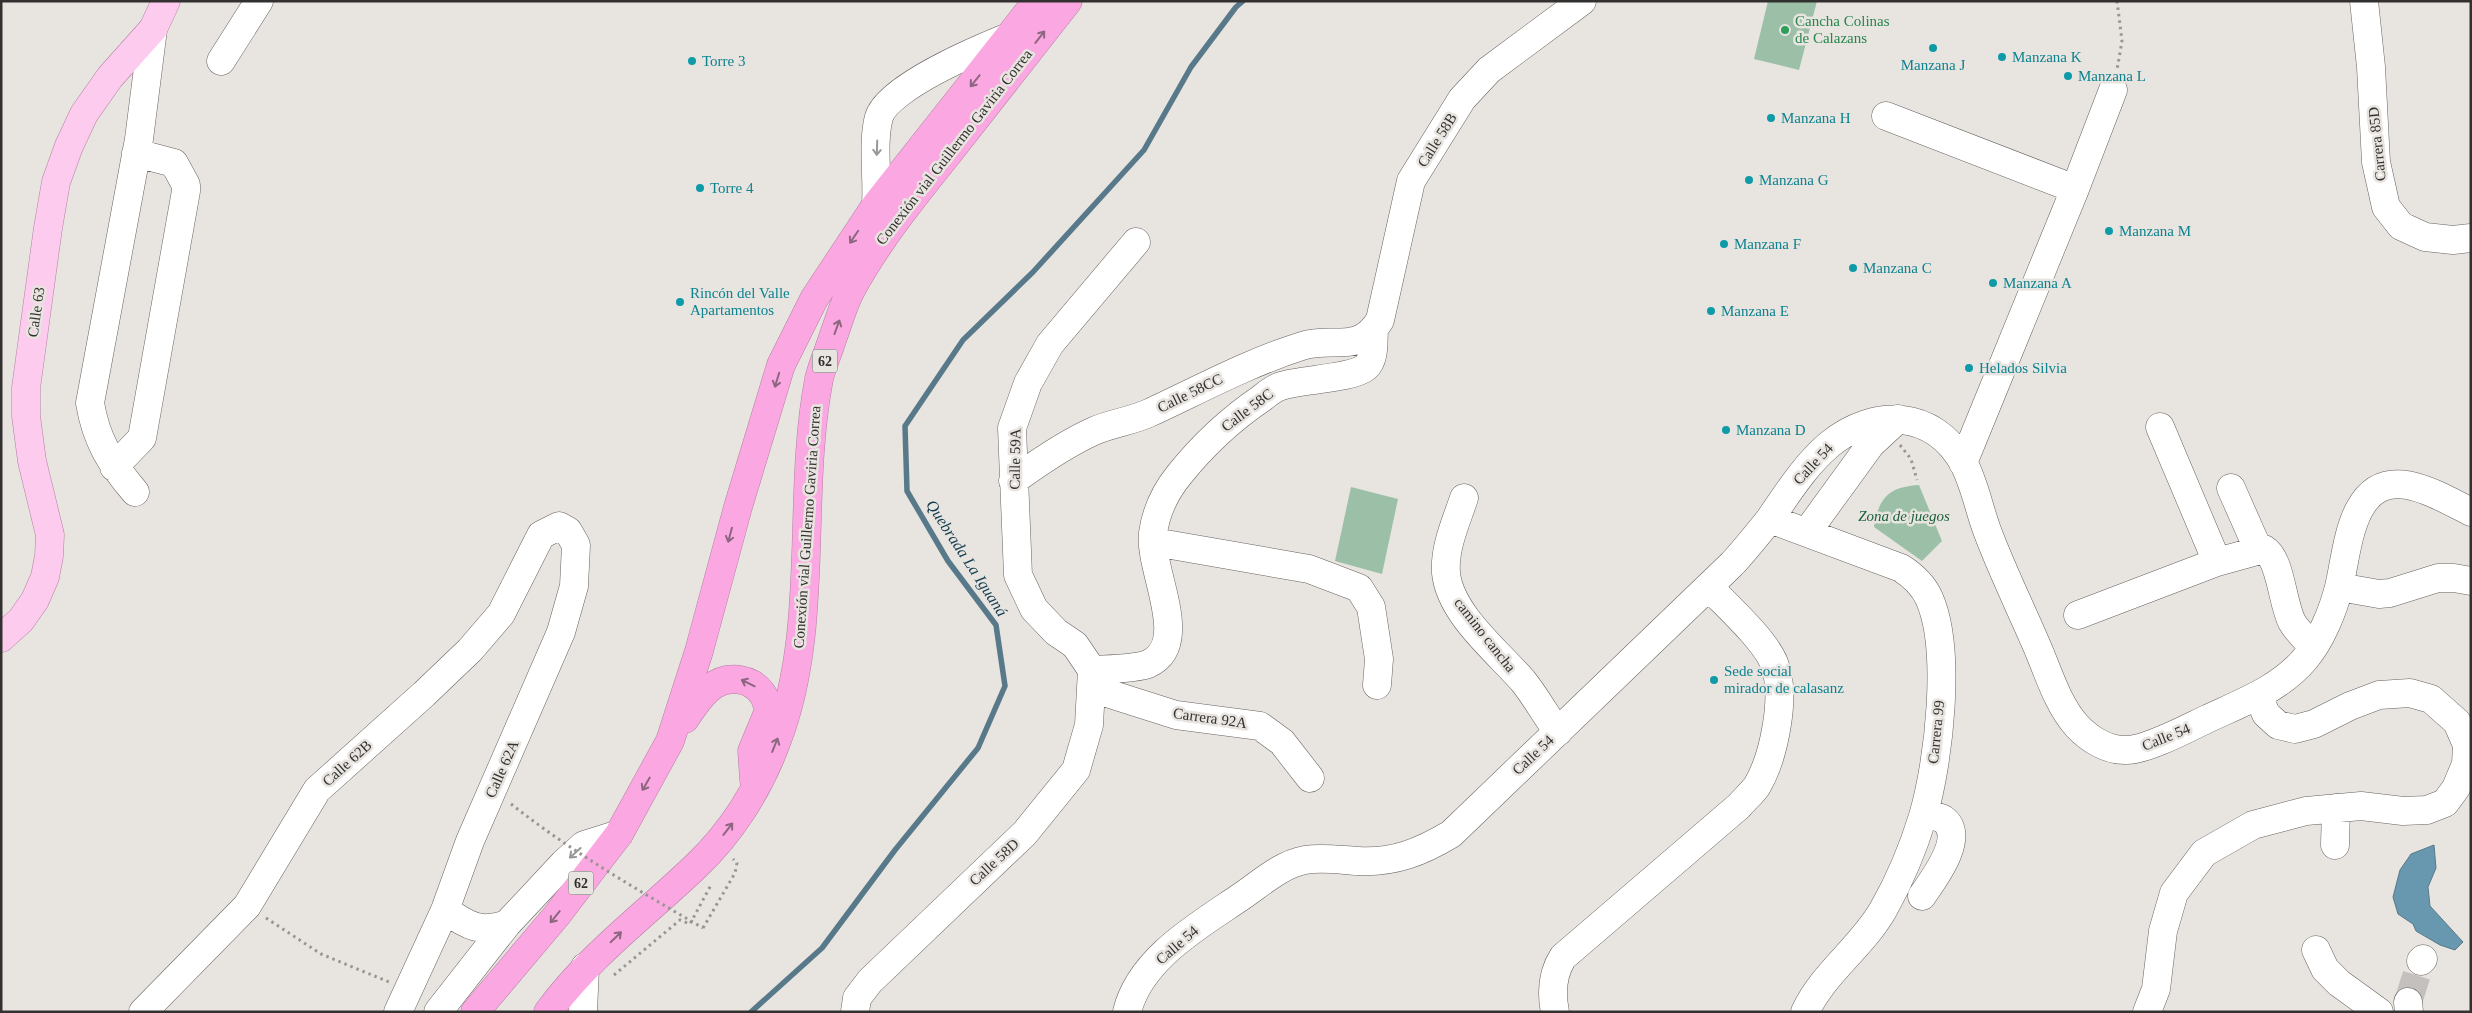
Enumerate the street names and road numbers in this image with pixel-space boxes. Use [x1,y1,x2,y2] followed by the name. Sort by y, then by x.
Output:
[873,46,1035,248] street label: Conexión vial Guillermo Gaviria Correa
[2365,106,2389,182] street label: Carrera 85D
[1414,110,1460,170] street label: Calle 58B
[25,286,47,338] street label: Calle 63
[812,350,838,372] road number: 62
[1155,370,1225,416] street label: Calle 58CC
[1218,385,1276,435] street label: Calle 58C
[791,405,823,649] street label: Conexión vial Guillermo Gaviria Correa
[1006,428,1024,490] street label: Calle 59A
[1790,440,1836,488] street label: Calle 54
[1451,595,1519,675] street label: camino cancha
[1925,699,1947,765] street label: Carrera 99
[1172,705,1248,731] street label: Carrera 92A
[2140,720,2193,754] street label: Calle 54
[1509,732,1557,778] street label: Calle 54
[319,737,375,789] street label: Calle 62B
[482,738,522,800] street label: Calle 62A
[966,835,1022,889] street label: Calle 58D
[568,871,594,894] road number: 62
[1153,922,1202,968] street label: Calle 54

